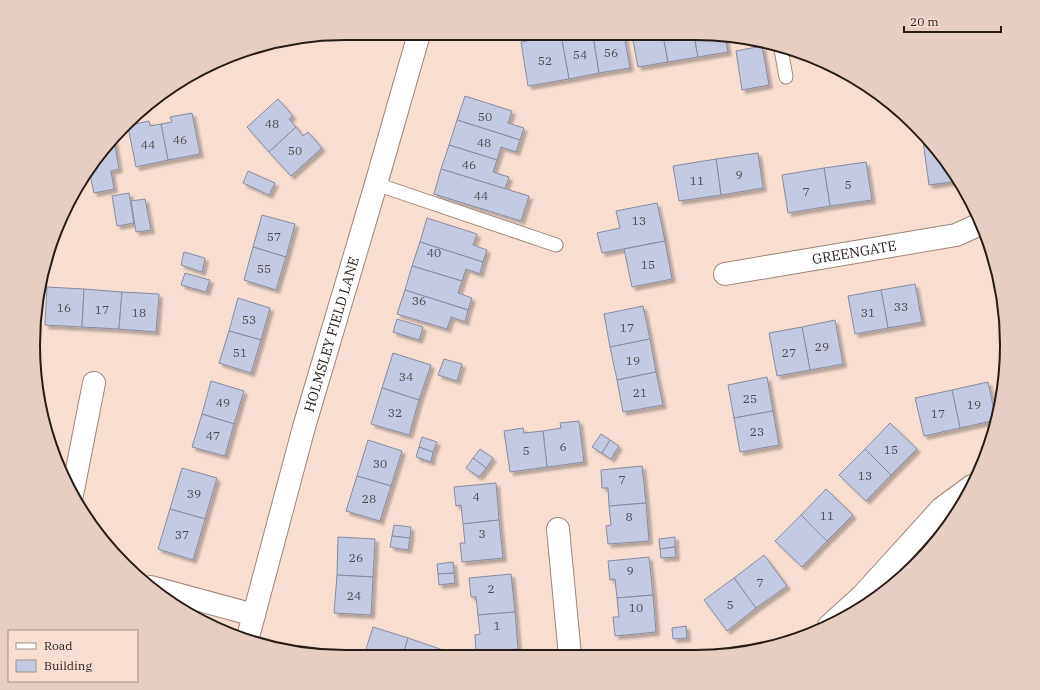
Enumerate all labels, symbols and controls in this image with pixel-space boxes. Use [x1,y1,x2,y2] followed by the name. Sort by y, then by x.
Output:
[904,8,1001,34] scale bar
[910,14,939,29] text: 20 m
[604,45,618,60] house number: 56
[573,47,587,62] house number: 54
[538,53,552,68] house number: 52
[478,109,492,124] house number: 50
[265,116,279,131] house number: 48
[173,132,187,147] house number: 46
[477,135,491,150] house number: 48
[141,137,155,152] house number: 44
[288,143,302,158] house number: 50
[462,157,476,172] house number: 46
[735,167,743,182] house number: 9
[690,173,704,188] house number: 11
[844,177,852,192] house number: 5
[802,184,810,199] house number: 7
[474,188,488,203] house number: 44
[632,213,646,228] house number: 13
[267,229,281,244] house number: 57
[811,236,898,268] street label: GREENGATE
[427,245,441,260] house number: 40
[300,255,363,414] street label: HOLMSLEY FIELD LANE
[641,257,655,272] house number: 15
[257,261,271,276] house number: 55
[412,293,426,308] house number: 36
[894,299,908,314] house number: 33
[57,300,71,315] house number: 16
[95,302,109,317] house number: 17
[132,305,146,320] house number: 18
[861,305,875,320] house number: 31
[242,312,256,327] house number: 53
[620,320,634,335] house number: 17
[815,339,829,354] house number: 29
[233,345,247,360] house number: 51
[782,345,796,360] house number: 27
[626,353,640,368] house number: 19
[399,369,413,384] house number: 34
[633,385,647,400] house number: 21
[743,391,757,406] house number: 25
[216,395,230,410] house number: 49
[967,397,981,412] house number: 19
[388,405,402,420] house number: 32
[931,406,945,421] house number: 17
[750,424,764,439] house number: 23
[206,428,220,443] house number: 47
[559,439,567,454] house number: 6
[884,442,898,457] house number: 15
[522,443,530,458] house number: 5
[373,456,387,471] house number: 30
[858,468,872,483] house number: 13
[618,472,626,487] house number: 7
[187,486,201,501] house number: 39
[472,489,480,504] house number: 4
[362,491,376,506] house number: 28
[820,508,834,523] house number: 11
[625,509,633,524] house number: 8
[478,526,486,541] house number: 3
[175,527,189,542] house number: 37
[349,550,363,565] house number: 26
[626,563,634,578] house number: 9
[756,575,764,590] house number: 7
[487,581,495,596] house number: 2
[347,588,361,603] house number: 24
[726,597,734,612] house number: 5
[629,600,643,615] house number: 10
[493,618,501,633] house number: 1
[8,630,138,682] legend
[44,638,73,653] text: Road
[44,658,92,673] text: Building

